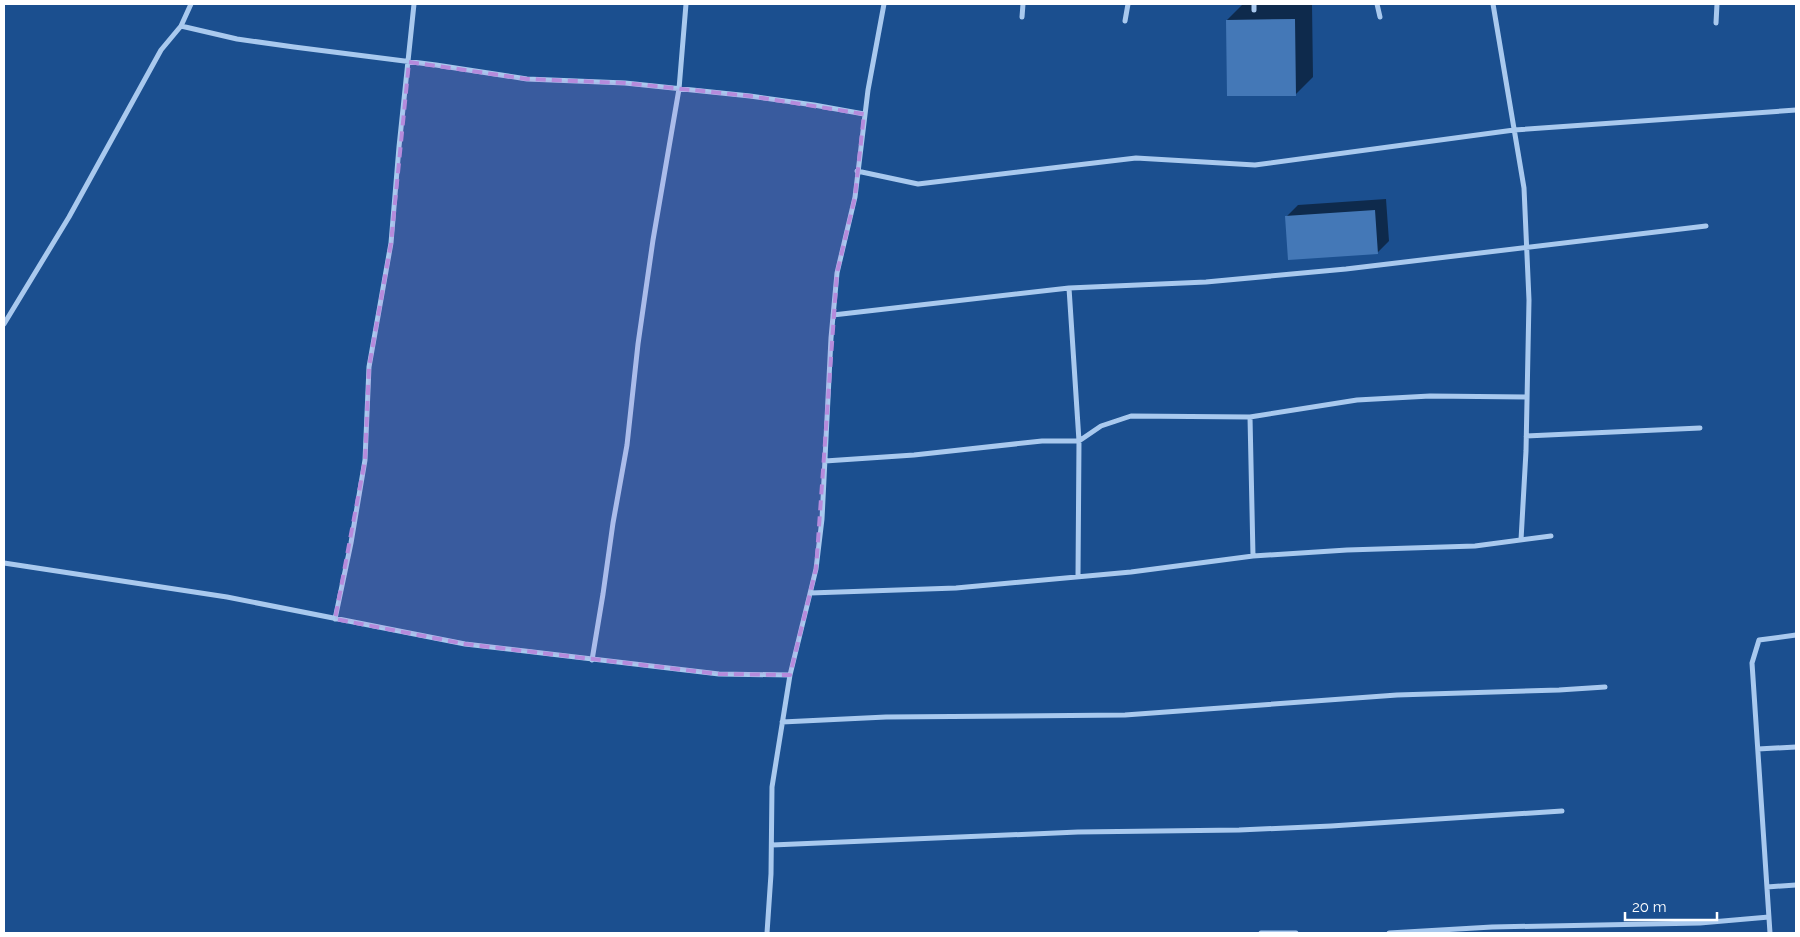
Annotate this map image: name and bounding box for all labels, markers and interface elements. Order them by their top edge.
scale bar [1625,890,1718,922]
text: 20 m [1632,898,1667,916]

